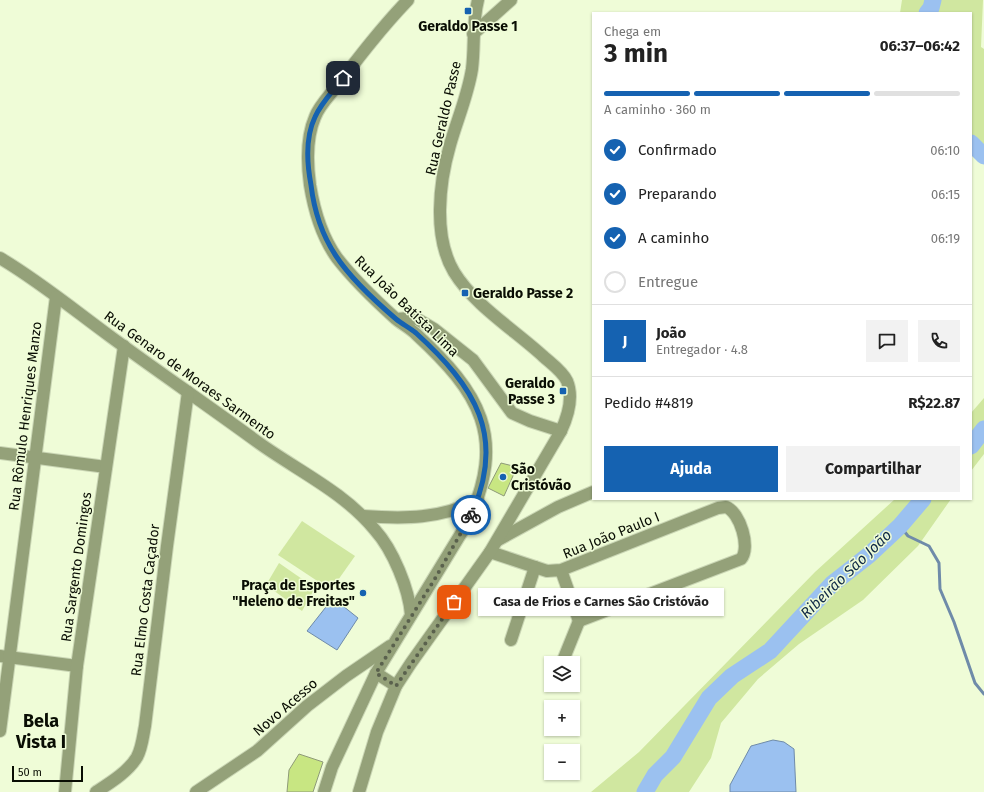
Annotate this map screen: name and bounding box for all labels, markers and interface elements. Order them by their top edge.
marker: Geraldo Passe 1 [463,6,473,16]
place label: Geraldo Passe 1 [418,18,518,35]
text: Chega em [604,24,661,39]
text: 06:37–06:42 [880,37,960,55]
text: 3 min [604,38,668,69]
street label: Rua Geraldo Passe [422,59,465,177]
pin [326,61,360,95]
icon: home [332,67,354,89]
text: A caminho · 360 m [604,102,711,117]
icon: check [604,139,626,161]
text: Confirmado [638,141,717,159]
text: 06:10 [930,143,960,158]
icon: check [604,183,626,205]
text: Preparando [638,185,717,203]
text: 06:15 [931,187,960,202]
icon: check [604,227,626,249]
text: A caminho [638,229,709,247]
text: 06:19 [931,231,960,246]
street label: Rua João Batista Lima [351,252,462,360]
text: Entregue [638,273,698,291]
place label: Geraldo Passe 2 [473,285,573,302]
marker: Geraldo Passe 2 [460,288,470,298]
street label: Rua Genaro de Moraes Sarmento [101,307,279,443]
button: chat [866,320,908,362]
button: phone [918,320,960,362]
street label: Rua Rômulo Henriques Manzo [5,321,46,512]
text: João [656,324,686,342]
text: J [623,332,627,350]
text: Entregador · 4.8 [656,342,748,357]
place label: Geraldo Passe 3 [505,375,555,408]
marker: Geraldo Passe 3 [558,386,568,396]
text: Pedido #4819 [604,394,693,412]
text: R$22.87 [908,394,960,412]
button: Ajuda [604,446,778,492]
button: Compartilhar [786,446,960,492]
place label: São Cristóvão [511,461,571,494]
marker: São Cristóvão [498,472,508,482]
street label: Rua Sargento Domingos [58,491,95,643]
courier [451,495,491,535]
icon: bike [460,504,482,526]
street label: Rua João Paulo I [560,508,662,563]
street label: Rua Elmo Costa Caçador [128,522,163,677]
water label: Ribeirão São João [797,526,895,622]
place label: Praça de Esportes "Heleno de Freitas" [232,577,355,610]
pin [437,585,471,619]
marker: Praça de Esportes "Heleno de Freitas" [358,588,368,598]
callout: Casa de Frios e Carnes São Cristóvão [478,588,724,616]
icon: bag [443,591,465,613]
text: Casa de Frios e Carnes São Cristóvão [493,594,709,609]
map controls [544,656,580,780]
button: layers [544,656,580,692]
street label: Novo Acesso [250,675,321,740]
button: + [544,700,580,736]
district label: Bela Vista I [15,710,66,753]
button: − [544,744,580,780]
scale bar [12,764,83,783]
text: 50 m [18,766,42,779]

